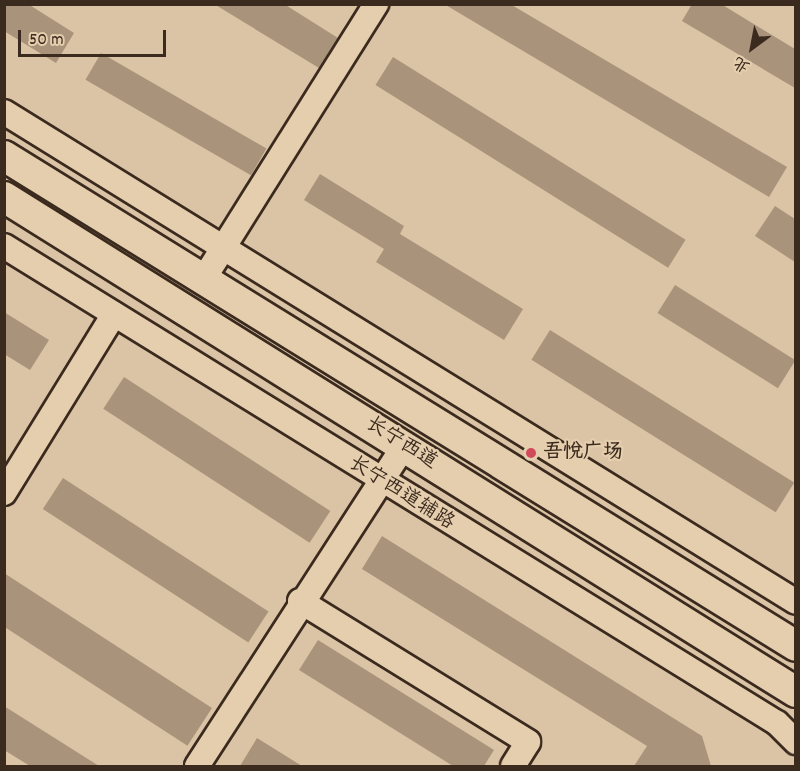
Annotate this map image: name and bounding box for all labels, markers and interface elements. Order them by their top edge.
scale bar [21,18,170,56]
north arrow [722,18,782,78]
text: 50 m [29,28,64,53]
text: 北 [729,50,755,78]
street label: 长宁西道 [361,413,441,475]
place label: 吾悦广场 [543,441,623,465]
marker: 吾悦广场 [524,446,538,460]
street label: 长宁西道辅路 [344,452,458,536]

